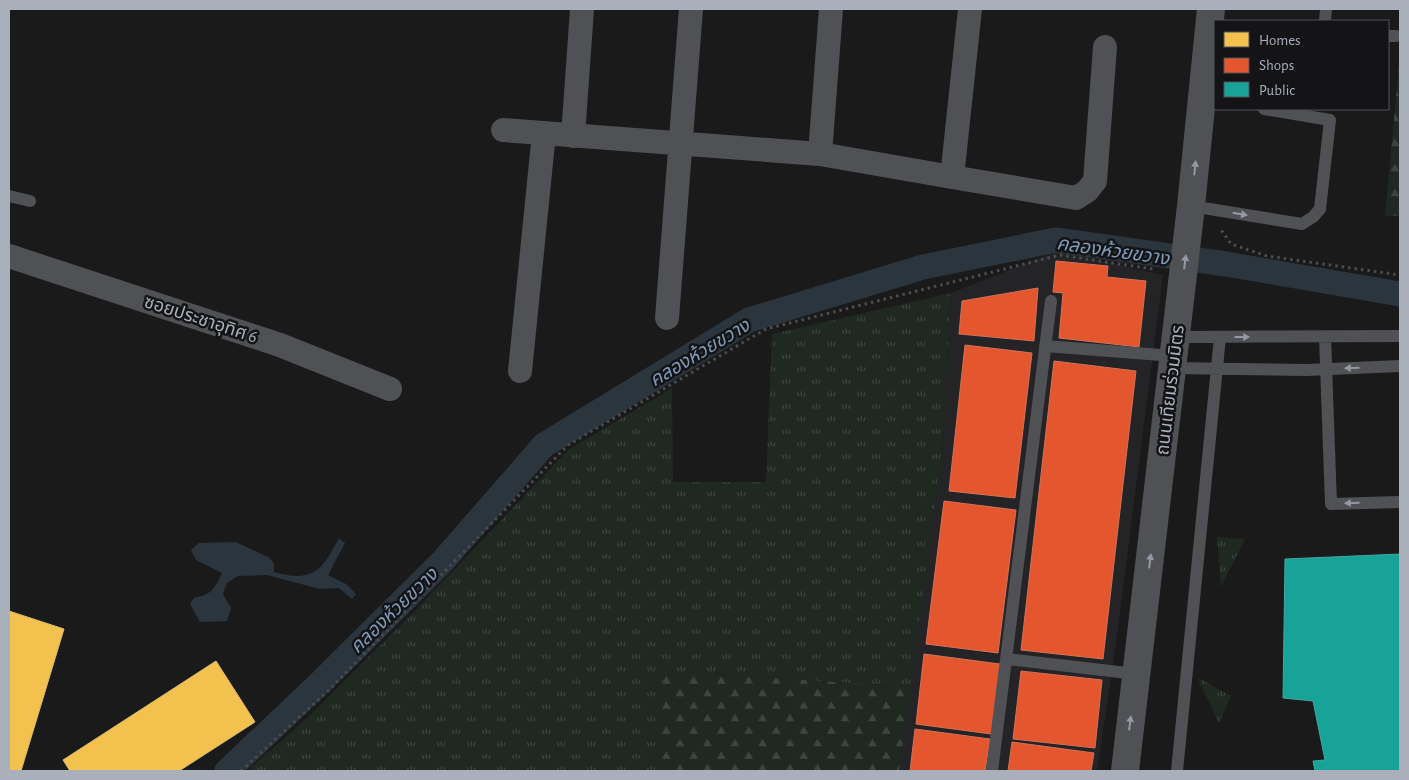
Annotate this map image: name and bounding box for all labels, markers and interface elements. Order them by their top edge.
legend [1214,20,1389,110]
text: Homes [1259,33,1301,48]
text: Shops [1259,58,1294,73]
text: Public [1259,83,1295,98]
one-way arrow [1191,160,1199,176]
one-way arrow [1232,210,1248,218]
water label: คลองห้วยขวาง [1055,233,1171,269]
one-way arrow [1181,254,1189,270]
street label: ซอยประชาอุทิศ 6 [141,293,260,348]
water label: คลองห้วยขวาง [646,315,754,391]
street label: ถนนเทียมร่วมมิตร [1153,324,1188,456]
one-way arrow [1234,333,1250,341]
one-way arrow [1343,364,1359,372]
one-way arrow [1343,500,1359,508]
one-way arrow [1146,553,1154,569]
water label: คลองห้วยขวาง [346,564,442,657]
one-way arrow [1126,715,1134,731]

